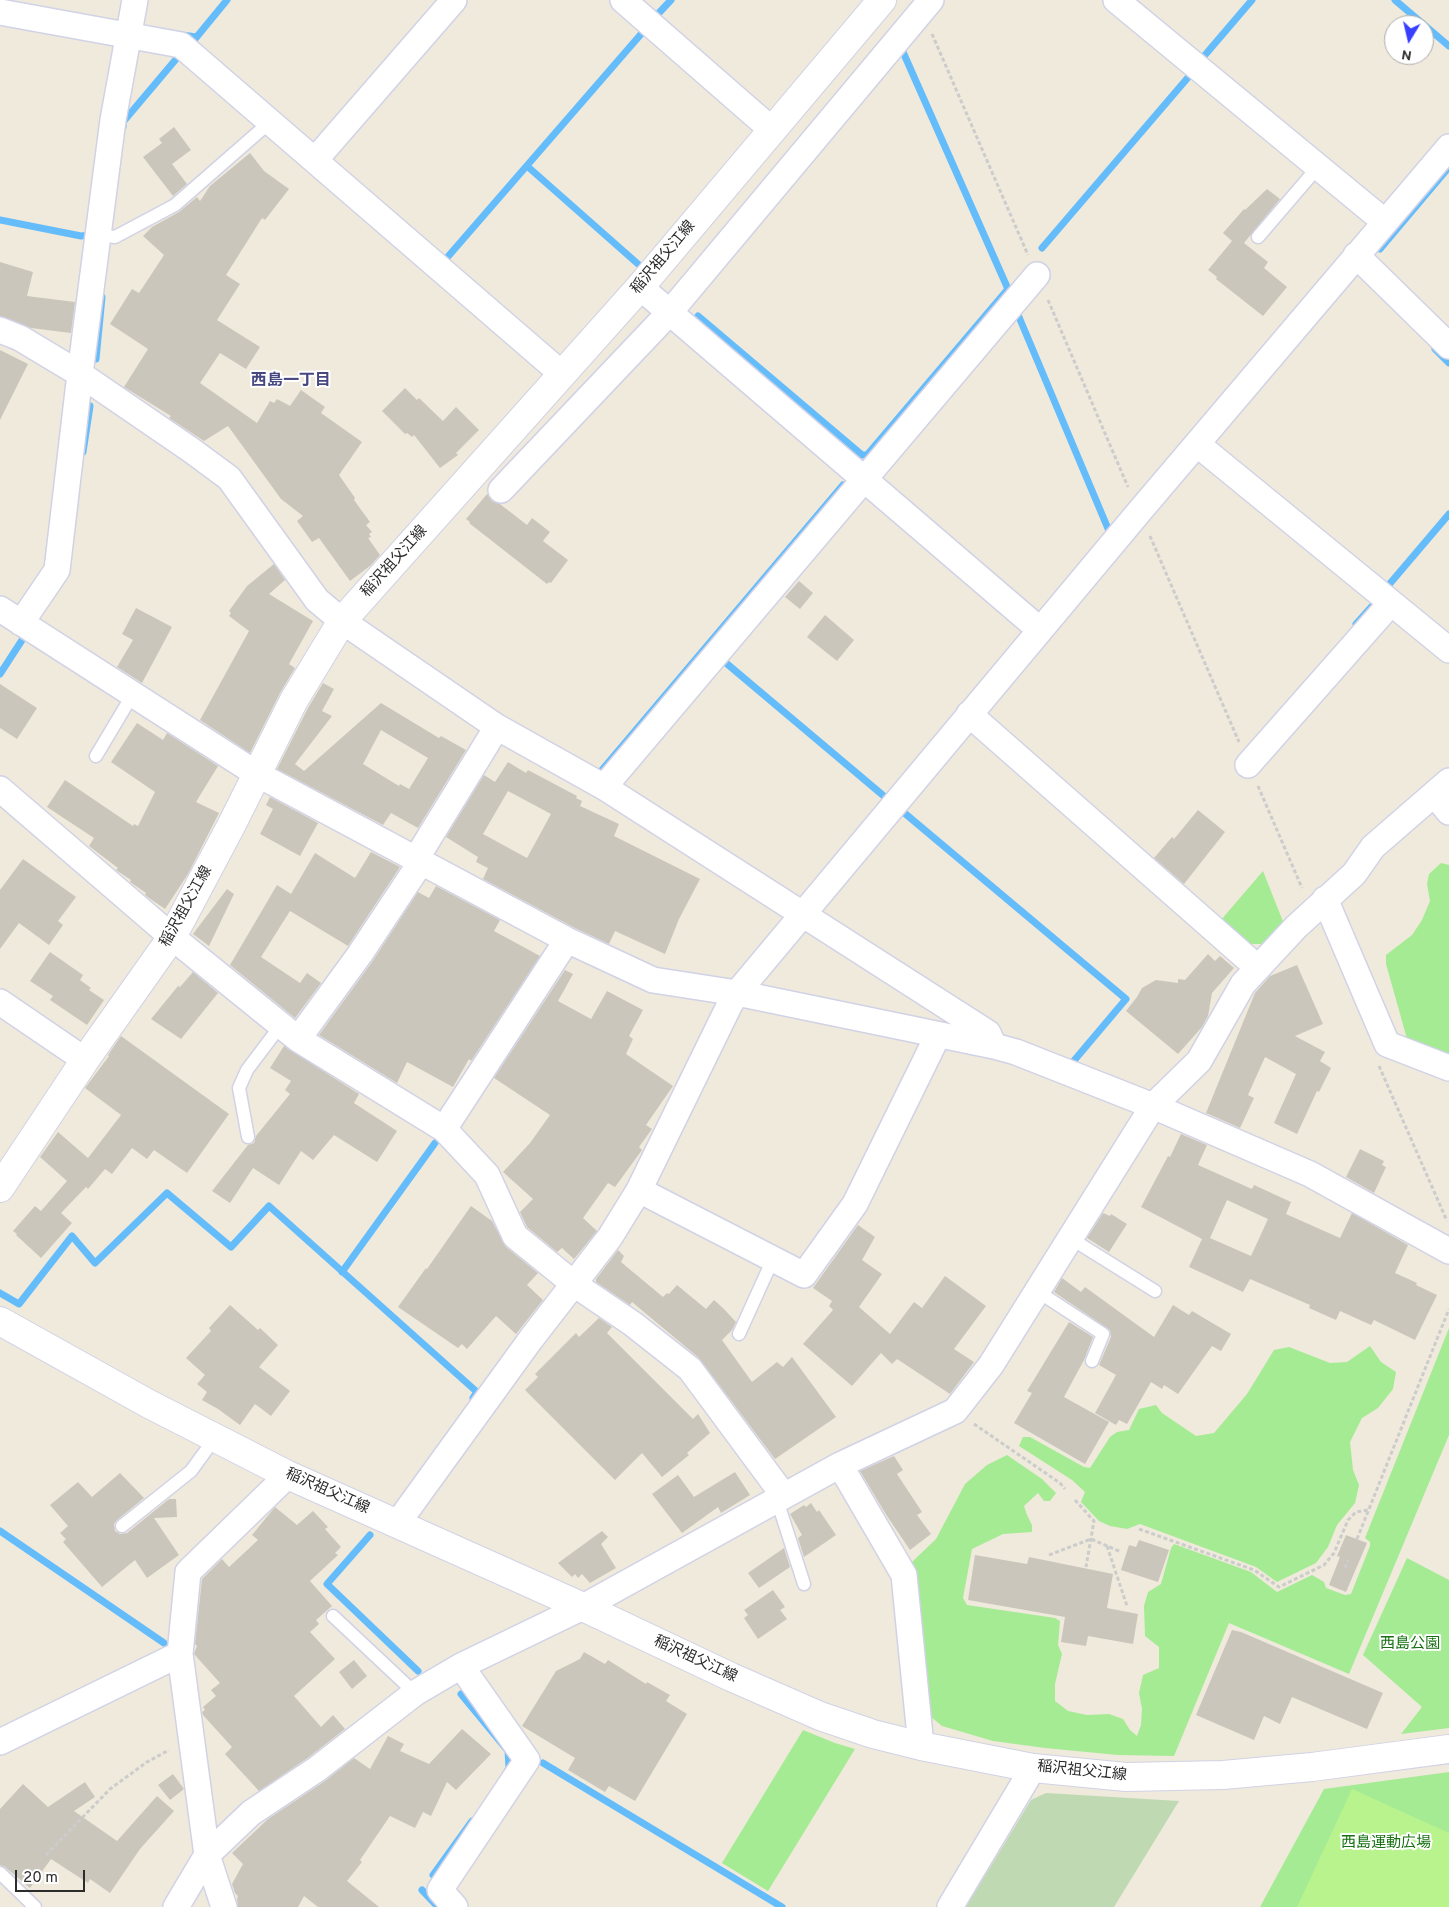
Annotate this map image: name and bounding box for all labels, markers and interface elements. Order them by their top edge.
north arrow [1384,15,1434,65]
text: N [1400,45,1413,64]
street label: 稲沢祖父江線 [628,218,700,298]
district label: 西島一丁目 [251,372,331,392]
street label: 稲沢祖父江線 [358,523,432,601]
street label: 稲沢祖父江線 [157,863,217,951]
street label: 稲沢祖父江線 [282,1465,372,1519]
street label: 稲沢祖父江線 [650,1633,740,1687]
park label: 西島公園 [1380,1636,1440,1654]
street label: 稲沢祖父江線 [1036,1758,1128,1786]
park label: 西島運動広場 [1341,1835,1431,1853]
scale bar [18,1860,88,1892]
text: 20 m [23,1869,58,1888]

